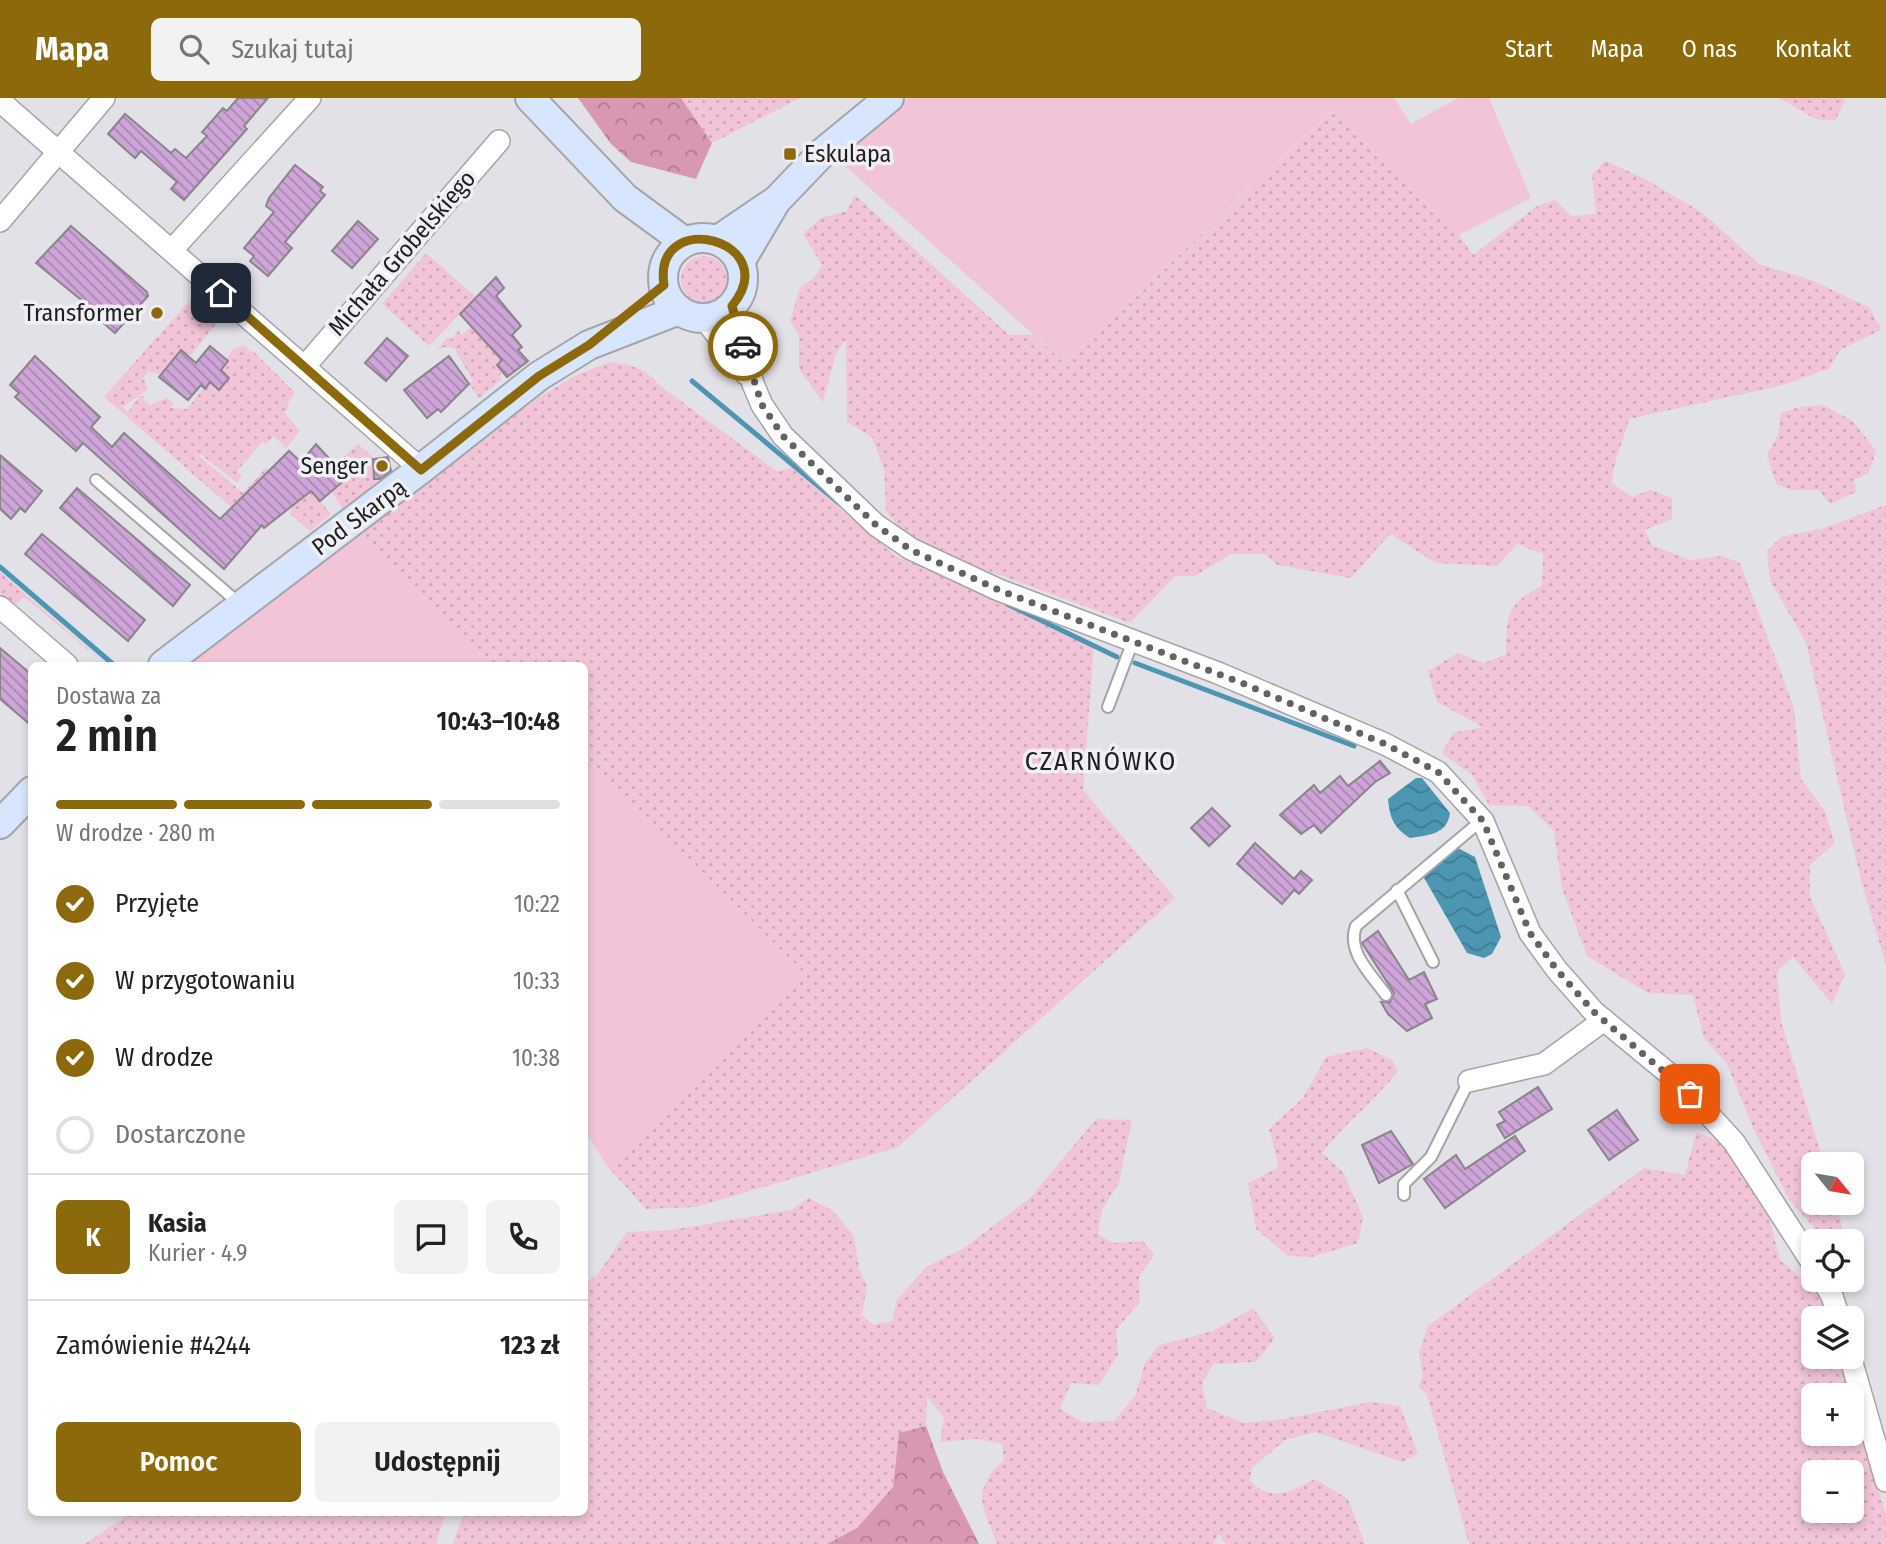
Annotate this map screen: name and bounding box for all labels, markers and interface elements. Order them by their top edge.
search box [151,18,641,81]
text: Mapa [35,29,109,69]
icon: search [175,30,213,68]
text: Szukaj tutaj [231,34,354,65]
text: Start [1505,35,1553,63]
text: Mapa [1591,35,1644,63]
text: O nas [1682,35,1737,63]
text: Kontakt [1775,35,1851,63]
place label: Eskulapa [804,140,891,168]
marker: Eskulapa [782,146,798,162]
street label: Michała Grobelskiego [323,165,481,341]
pin [191,263,251,323]
icon: home [202,274,240,312]
place label: Transformer [24,299,144,327]
marker: Transformer [149,305,165,321]
courier [708,311,778,381]
icon: car [724,327,762,365]
place label: Senger [300,452,369,480]
marker: Senger [374,458,390,474]
street label: Pod Skarpą [307,473,411,561]
text: Dostawa za [56,682,161,710]
text: 10:43–10:48 [436,706,560,737]
text: 2 min [56,708,158,763]
district label: CZARNÓWKO [1025,746,1177,777]
text: W drodze · 280 m [56,819,215,847]
icon: check [56,885,94,923]
text: Przyjęte [115,888,199,919]
text: 10:22 [514,890,560,918]
icon: check [56,962,94,1000]
text: W przygotowaniu [115,965,296,996]
text: 10:33 [513,967,560,995]
icon: check [56,1039,94,1077]
text: W drodze [115,1042,213,1073]
text: 10:38 [512,1044,560,1072]
pin [1660,1064,1720,1124]
icon: bag [1671,1075,1709,1113]
text: Dostarczone [115,1119,246,1150]
north arrow [1801,1152,1864,1214]
map controls [1801,1152,1864,1523]
button: chat [394,1200,468,1274]
button: phone [486,1200,560,1274]
text: Kasia [148,1208,207,1239]
text: K [85,1222,101,1253]
button: locate [1801,1229,1864,1292]
text: Kurier · 4.9 [148,1239,248,1267]
button: layers [1801,1306,1864,1369]
text: Zamówienie #4244 [56,1330,251,1361]
text: 123 zł [500,1330,560,1361]
button: + [1801,1383,1864,1446]
button: Pomoc [56,1422,301,1502]
button: Udostępnij [315,1422,560,1502]
button: − [1801,1460,1864,1523]

